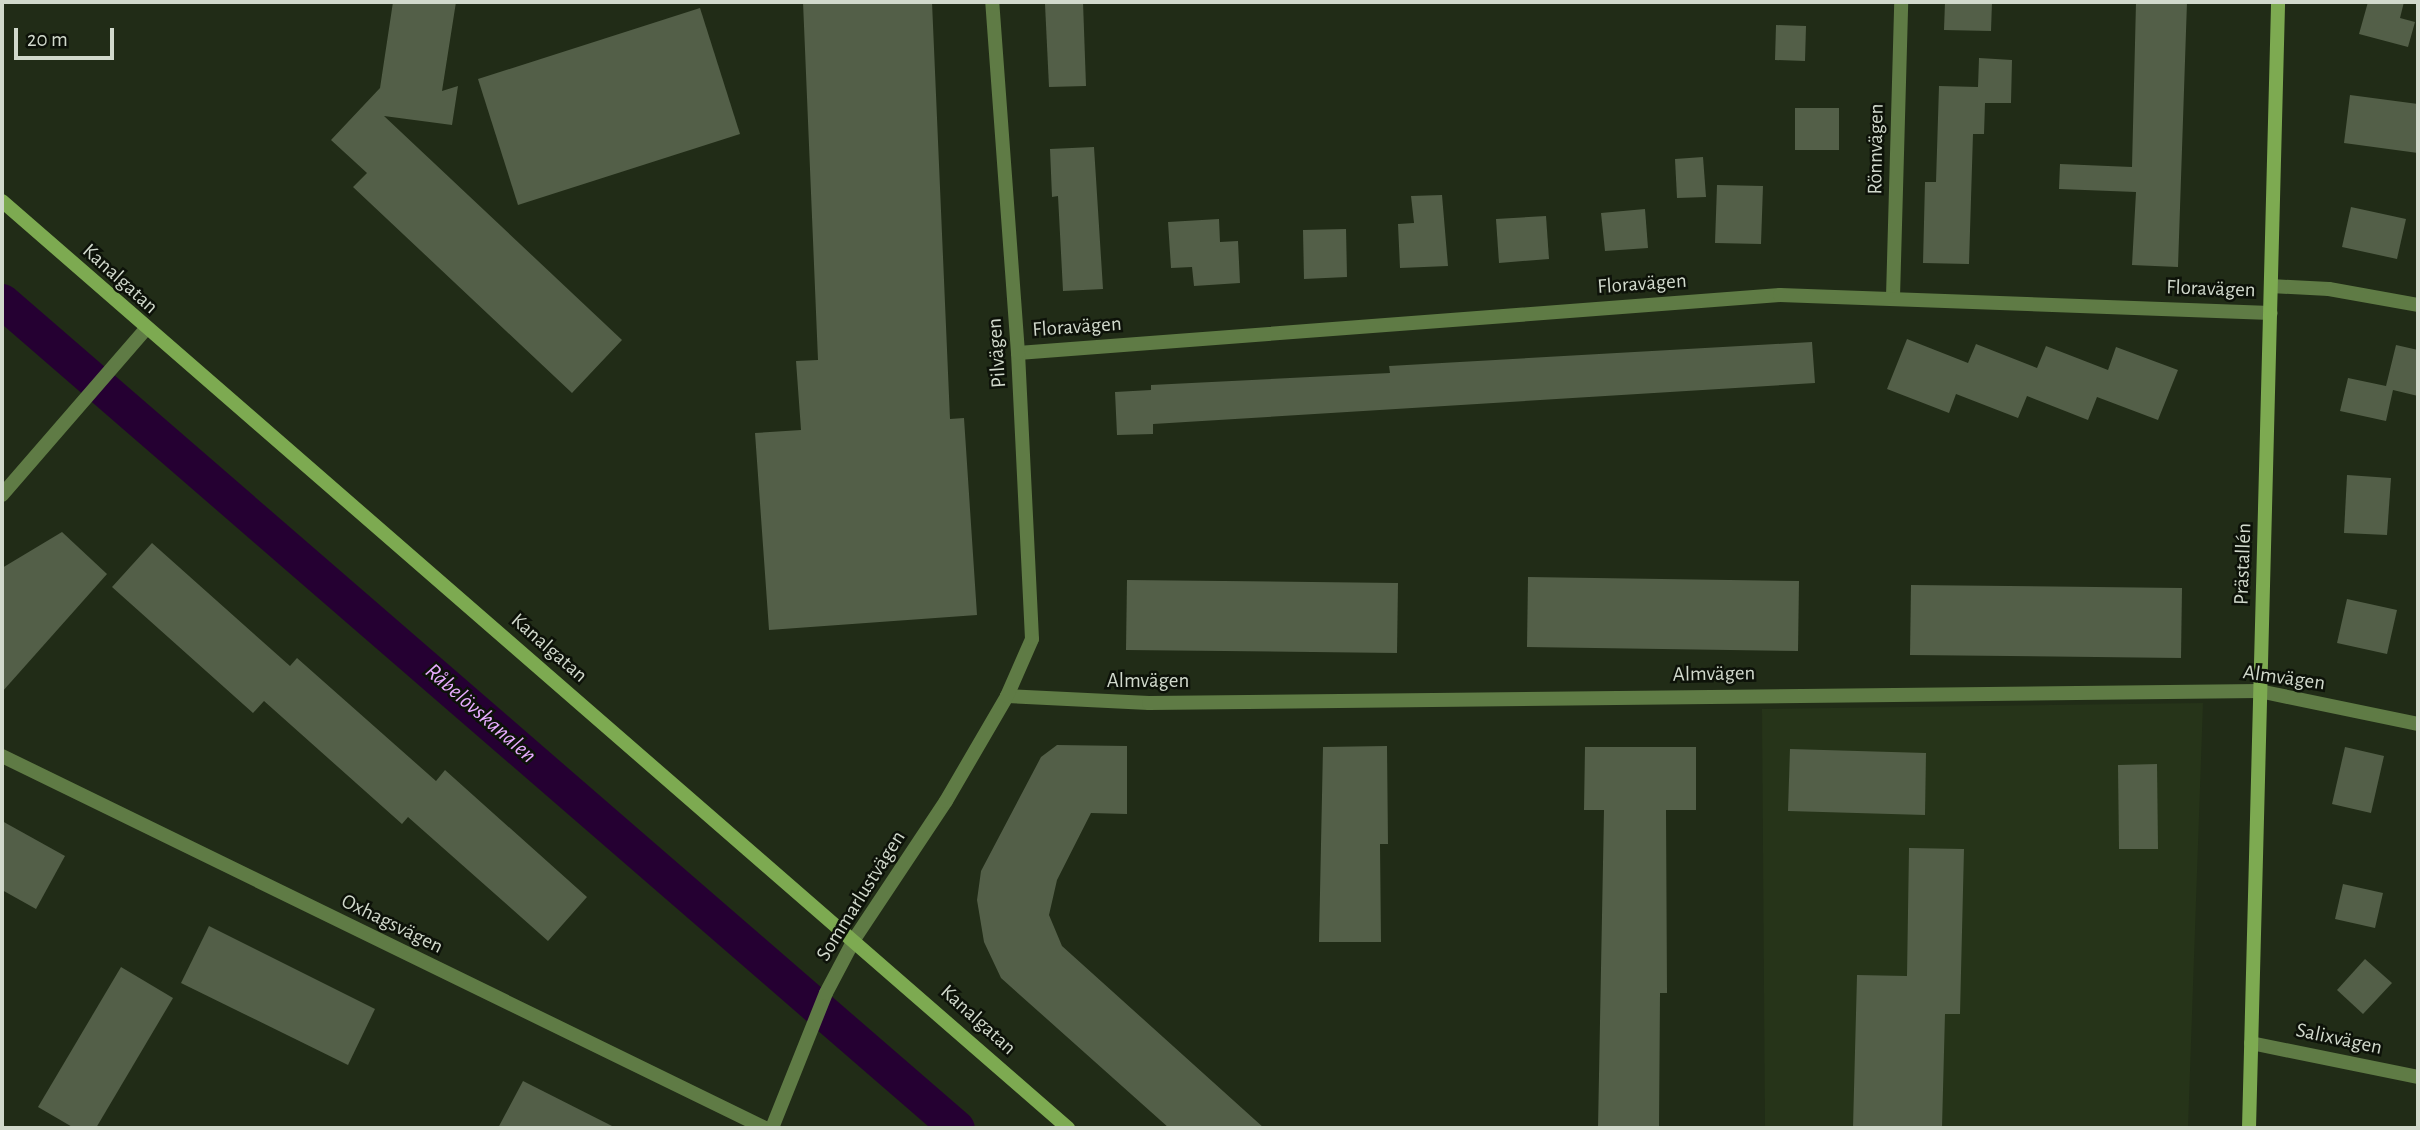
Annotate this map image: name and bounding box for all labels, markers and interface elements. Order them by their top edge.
scale bar [18,14,117,58]
text: 20 m [27,29,68,50]
street label: Rönnvägen [1863,103,1889,195]
street label: Kanalgatan [77,238,163,320]
street label: Floravägen [1597,268,1687,300]
street label: Floravägen [2166,275,2256,303]
street label: Floravägen [1032,311,1122,343]
street label: Pilvägen [982,317,1012,389]
street label: Prästallén [2229,523,2257,605]
street label: Kanalgatan [506,608,592,688]
water label: Råbelövskanalen [419,658,541,770]
street label: Almvägen [2241,660,2327,696]
street label: Almvägen [1672,661,1756,687]
street label: Almvägen [1107,668,1189,694]
street label: Sommarlustvägen [811,826,911,966]
street label: Oxhagsvägen [337,889,447,959]
street label: Kanalgatan [935,979,1021,1061]
street label: Salixvägen [2294,1018,2384,1060]

